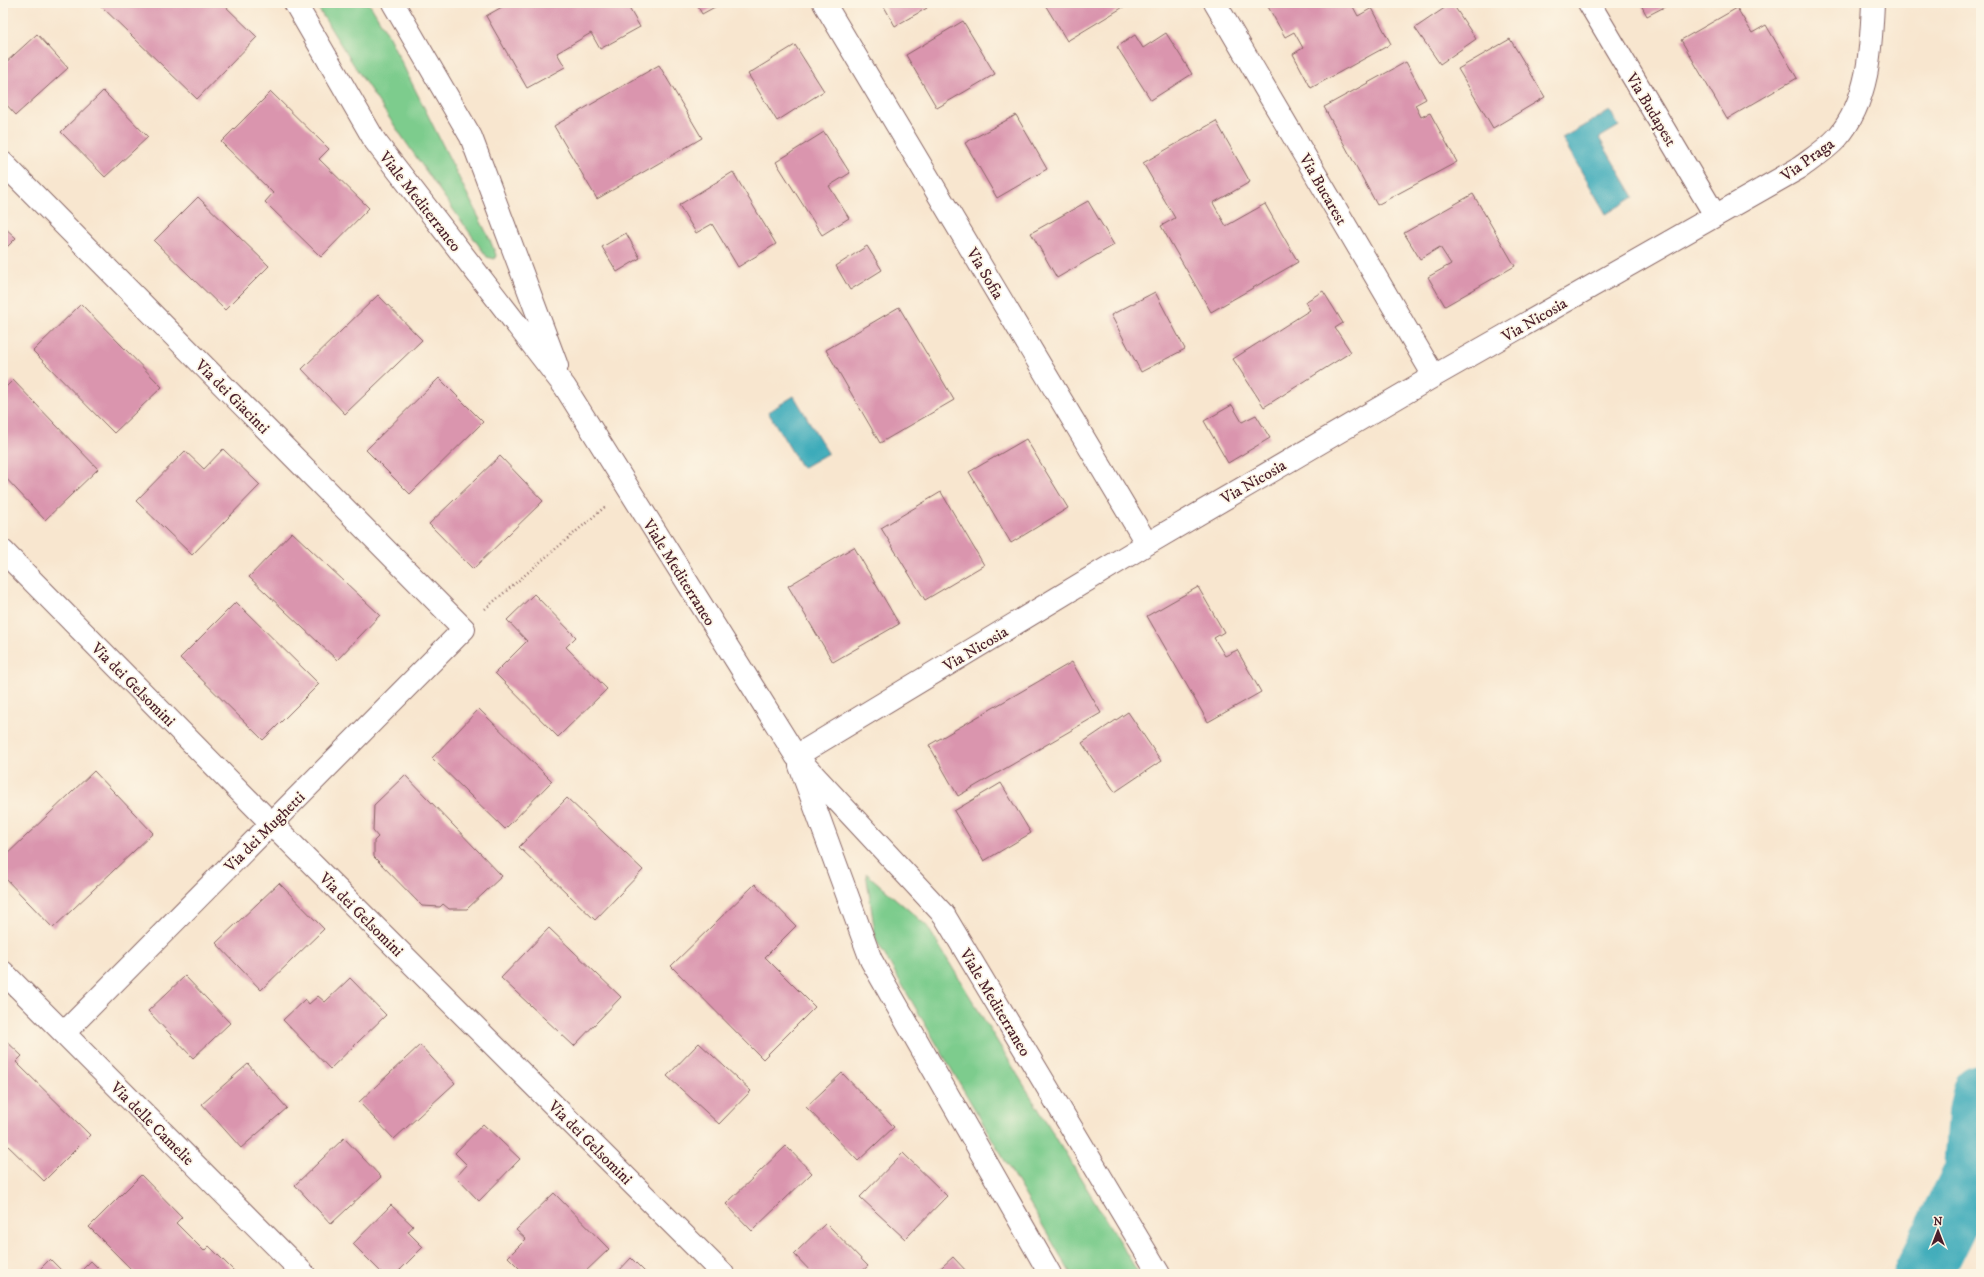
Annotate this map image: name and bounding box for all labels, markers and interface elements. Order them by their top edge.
street label: Via Budapest [1621,68,1681,150]
street label: Via Praga [1776,134,1838,186]
street label: Viale Mediterraneo [374,147,466,256]
street label: Via Bucarest [1294,149,1352,229]
street label: Via Sofia [962,243,1008,303]
street label: Via Nicosia [1497,293,1571,347]
street label: Via dei Giacinti [190,355,274,438]
street label: Via Nicosia [1216,455,1290,509]
street label: Viale Mediterraneo [638,515,720,630]
street label: Via Nicosia [939,622,1012,677]
street label: Via dei Gelsomini [86,638,180,731]
street label: Via dei Mughetti [220,787,309,877]
street label: Via dei Gelsomini [314,868,408,961]
street label: Viale Mediterraneo [955,944,1035,1060]
street label: Via delle Camelie [106,1077,199,1170]
street label: Via dei Gelsomini [543,1096,637,1189]
north arrow [1918,1211,1958,1251]
text: N [1933,1215,1943,1229]

